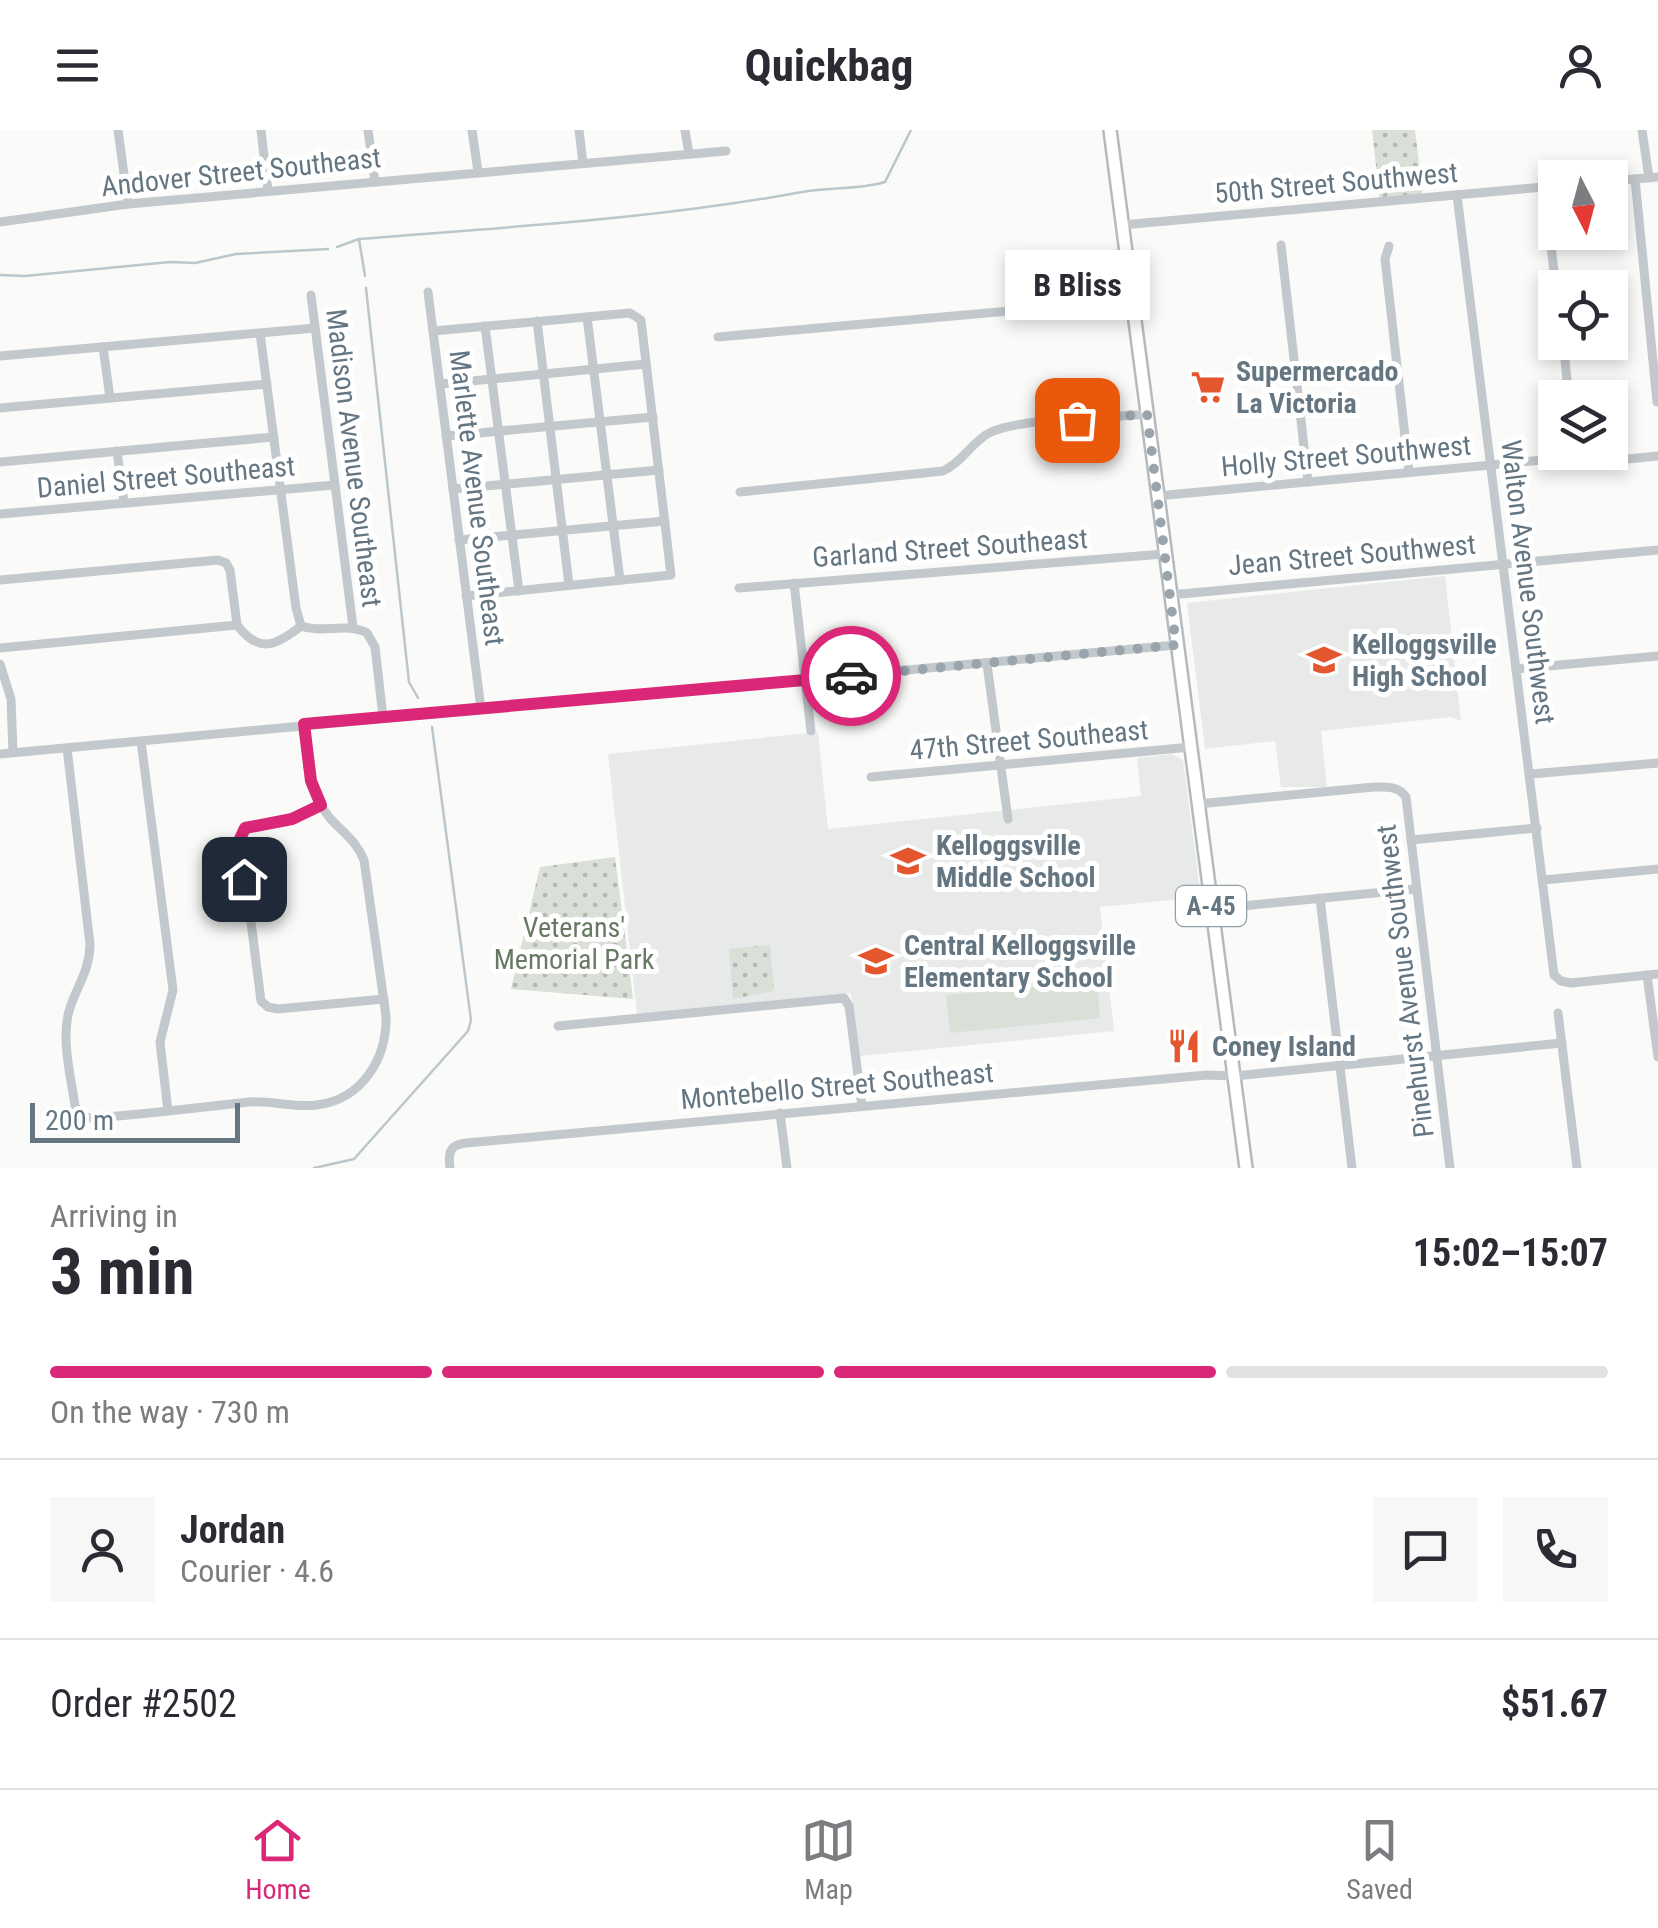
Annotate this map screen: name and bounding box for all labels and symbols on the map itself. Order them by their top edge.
street label: Andover Street Southeast [100,141,382,203]
street label: 50th Street Southwest [1213,156,1459,210]
north arrow [1538,160,1628,250]
callout: B Bliss [1004,250,1150,320]
street label: Madison Avenue Southeast [319,307,389,609]
street label: Marlette Avenue Southeast [443,348,511,648]
place label: Supermercado La Victoria [1236,355,1398,420]
supermarket icon: Supermercado La Victoria [1189,368,1227,406]
pin [1035,378,1120,463]
street label: Holly Street Southwest [1220,429,1472,483]
street label: Walton Avenue Southwest [1494,438,1562,726]
street label: Daniel Street Southeast [36,449,296,505]
street label: Garland Street Southeast [811,522,1089,574]
street label: Jean Street Southwest [1227,528,1477,582]
courier [801,626,901,726]
place label: Kelloggsville High School [1352,628,1497,693]
school or university icon: Kelloggsville High School [1305,641,1343,679]
street label: 47th Street Southeast [908,713,1150,767]
street label: Pinehurst Avenue Southwest [1369,823,1441,1139]
place label: Kelloggsville Middle School [936,829,1096,894]
pin [202,837,287,922]
school or university icon: Kelloggsville Middle School [889,842,927,880]
road number: A-45 [1176,886,1246,926]
park label: Veterans' Memorial Park [494,911,655,976]
place label: Central Kelloggsville Elementary School [904,929,1136,994]
school or university icon: Central Kelloggsville Elementary School [857,942,895,980]
restaurant icon: Coney Island [1165,1027,1203,1065]
place label: Coney Island [1212,1030,1356,1063]
street label: Montebello Street Southeast [679,1056,995,1116]
scale bar [30,1098,240,1143]

